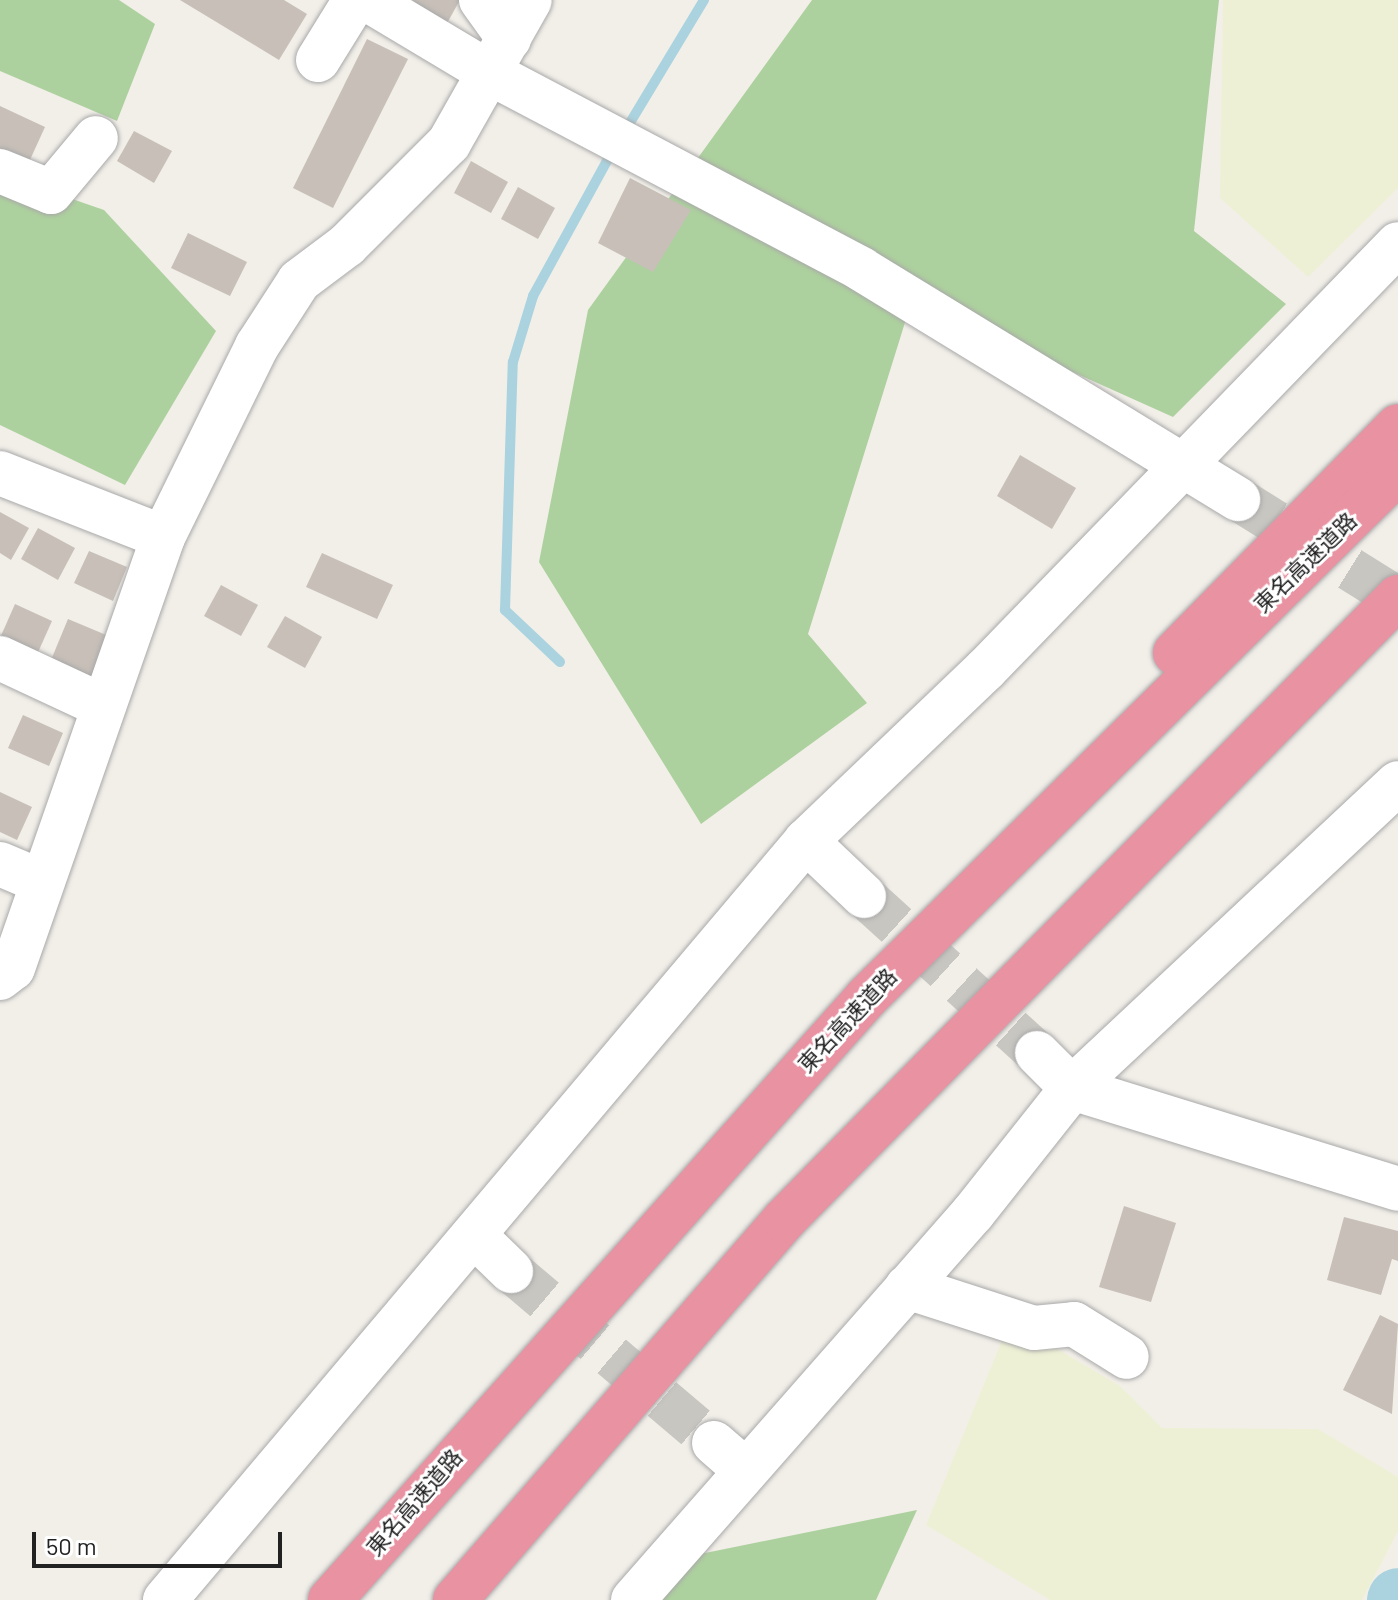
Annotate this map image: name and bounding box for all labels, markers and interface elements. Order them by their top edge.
street label: 東名高速道路 [1248,507,1362,617]
street label: 東名高速道路 [792,963,902,1077]
street label: 東名高速道路 [361,1444,467,1560]
scale bar [36,1516,286,1566]
text: 50 m [46,1531,97,1560]

